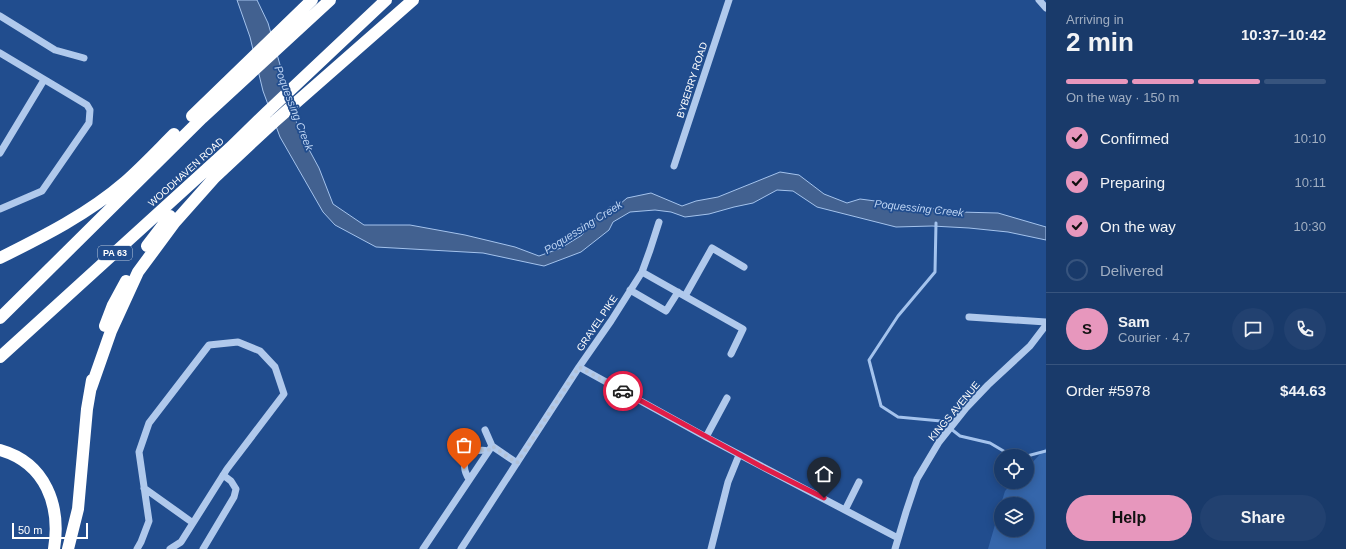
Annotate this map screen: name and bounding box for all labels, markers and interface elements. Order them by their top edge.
text: Arriving in [1066,12,1124,27]
text: 10:37–10:42 [1241,26,1326,43]
text: 2 min [1066,27,1134,57]
street label: BYBERRY ROAD [675,41,709,119]
water label: Poquessing Creek [272,64,316,153]
text: On the way · 150 m [1066,90,1179,105]
icon: check [1066,127,1088,149]
text: Confirmed [1100,130,1169,147]
text: 10:10 [1293,131,1326,146]
street label: WOODHAVEN ROAD [146,135,226,209]
icon: check [1066,171,1088,193]
text: Preparing [1100,174,1165,191]
text: 10:11 [1294,175,1326,190]
water label: Poquessing Creek [874,197,965,219]
water label: Poquessing Creek [542,198,625,256]
icon: check [1066,215,1088,237]
text: On the way [1100,218,1176,235]
text: 10:30 [1293,219,1326,234]
road number: PA 63 [98,246,132,260]
text: Delivered [1100,262,1163,279]
street label: GRAVEL PIKE [574,293,620,353]
button: chat [1232,308,1274,350]
button: phone [1284,308,1326,350]
text: Sam [1118,313,1150,330]
text: S [1082,320,1092,337]
text: Courier · 4.7 [1118,330,1190,345]
courier [603,371,643,411]
street label: KINGS AVENUE [926,379,982,443]
icon: car [612,380,634,402]
text: Order #5978 [1066,382,1150,399]
text: $44.63 [1280,382,1326,399]
pin [447,428,481,469]
icon: bag [453,434,475,456]
map controls [994,449,1034,537]
button: locate [994,449,1034,489]
pin [807,457,841,498]
icon: home [813,463,835,485]
button: Help [1066,495,1192,541]
button: Share [1200,495,1326,541]
button: layers [994,497,1034,537]
scale bar [12,521,88,540]
text: 50 m [18,524,42,536]

